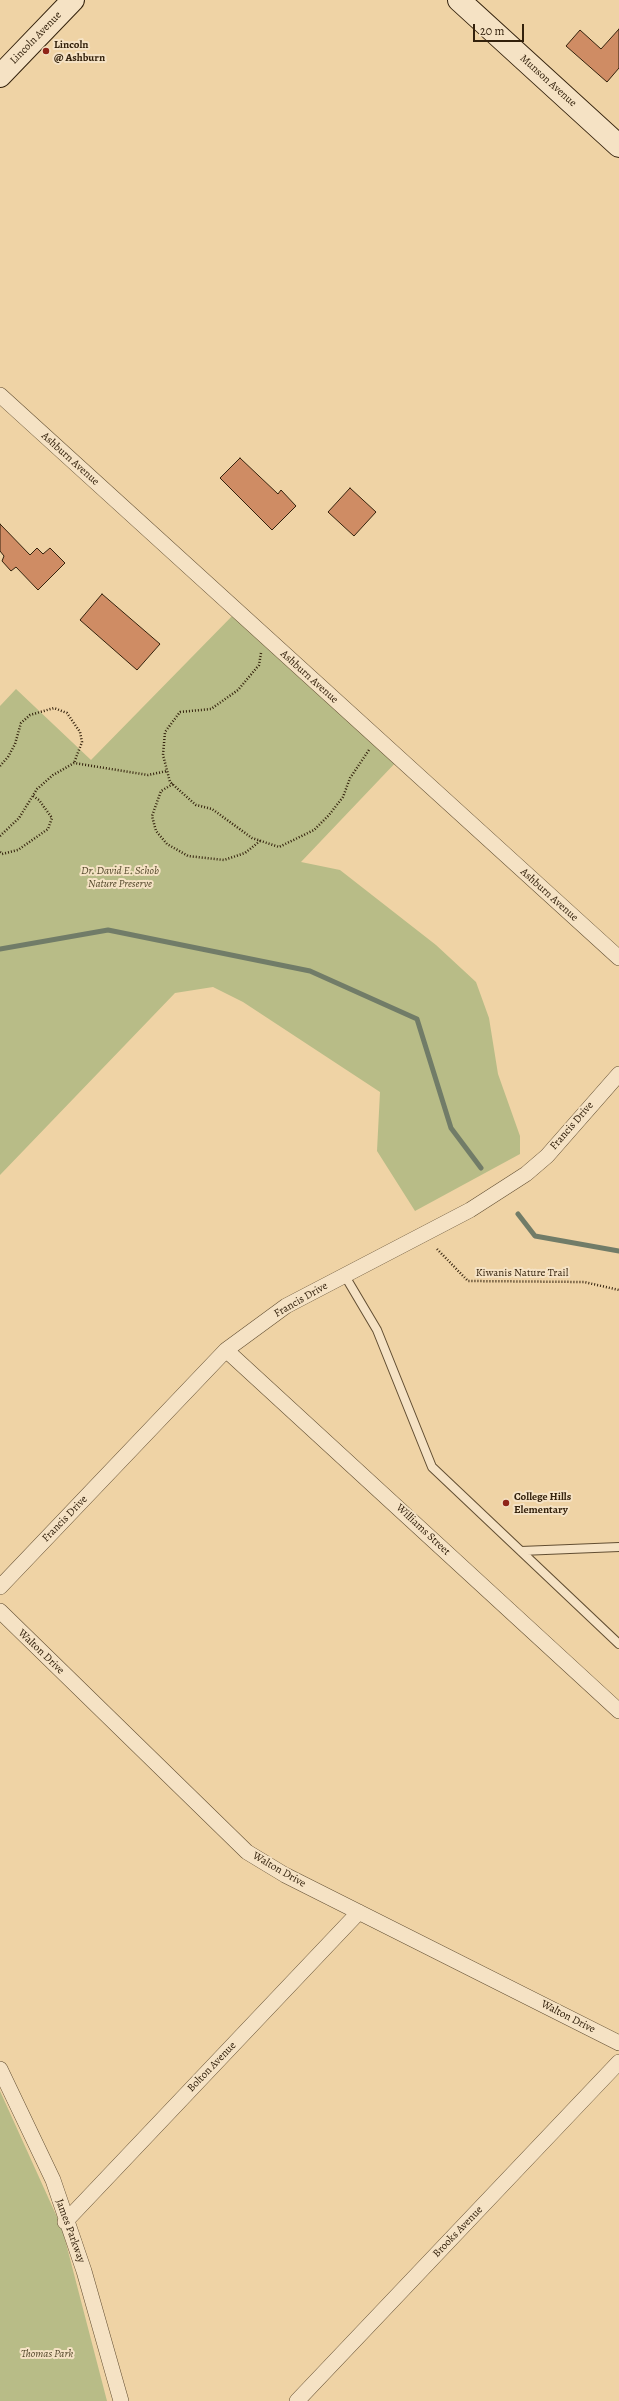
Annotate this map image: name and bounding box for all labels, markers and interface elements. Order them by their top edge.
street label: Lincoln Avenue [8,9,64,67]
scale bar [475,16,526,42]
text: 20 m [480,23,504,39]
place label: Lincoln @ Ashburn [54,38,105,64]
marker: Lincoln @ Ashburn [41,46,51,56]
street label: Munson Avenue [517,52,579,110]
street label: Ashburn Avenue [38,430,102,488]
street label: Ashburn Avenue [277,648,341,706]
park label: Dr. David E. Schob Nature Preserve [81,864,159,890]
street label: Ashburn Avenue [517,866,581,924]
street label: Francis Drive [547,1099,597,1153]
street label: Kiwanis Nature Trail [476,1266,568,1280]
street label: Francis Drive [272,1279,330,1321]
place label: College Hills Elementary [514,1490,571,1516]
street label: Francis Drive [40,1493,90,1545]
marker: College Hills Elementary [501,1498,511,1508]
street label: Williams Street [393,1502,453,1558]
street label: Walton Drive [15,1627,67,1677]
street label: Walton Drive [250,1849,308,1891]
street label: Walton Drive [539,1998,597,2036]
street label: Bolton Avenue [185,2039,239,2095]
street label: James Parkway [52,2197,88,2265]
street label: Brooks Avenue [430,2204,486,2260]
park label: Thomas Park [21,2347,73,2361]

